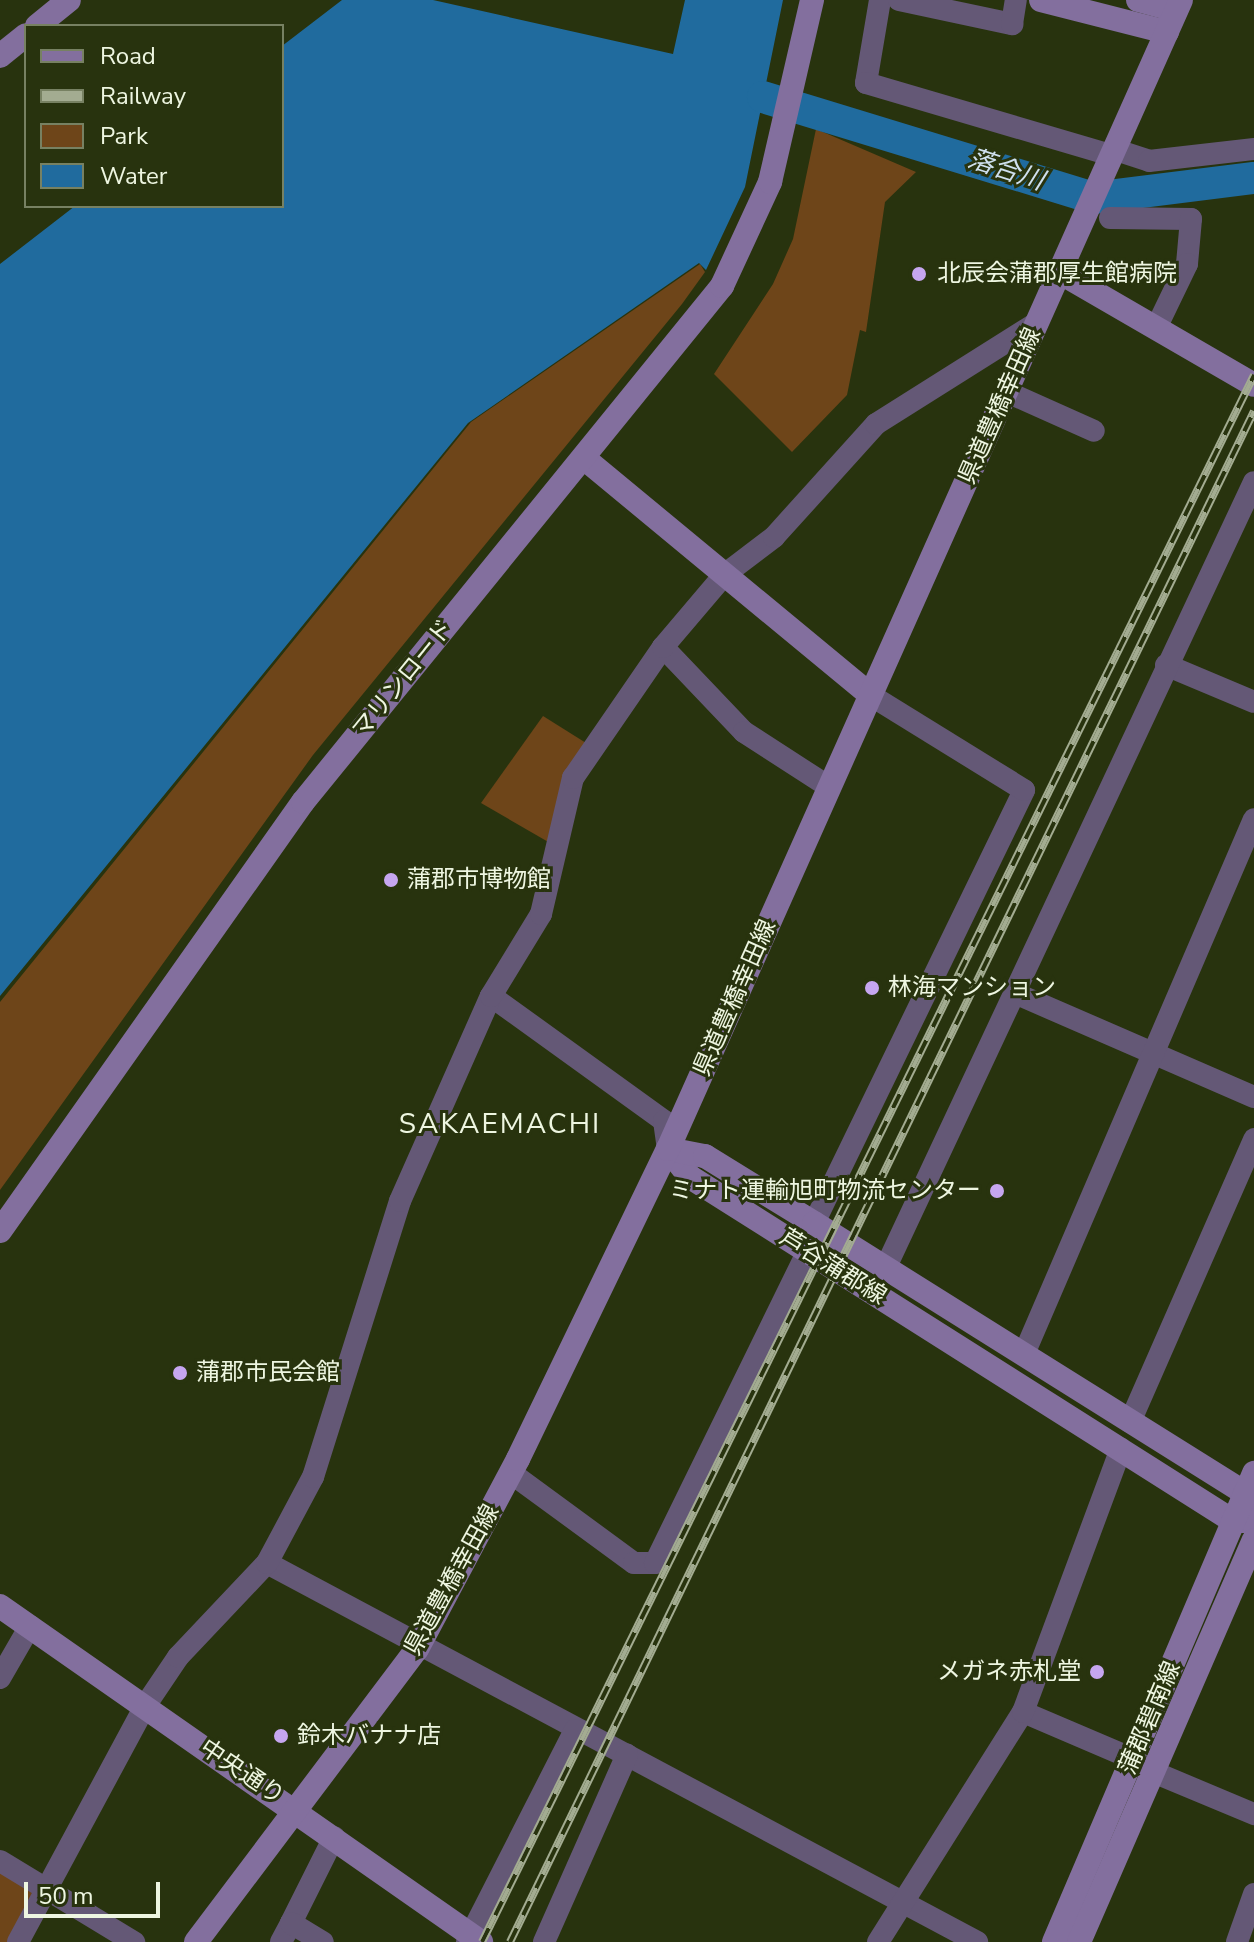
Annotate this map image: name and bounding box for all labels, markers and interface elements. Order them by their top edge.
legend [24,24,284,208]
text: Road [100,40,156,72]
text: Railway [100,80,186,112]
text: Park [100,120,148,152]
water label: 落合川 [964,143,1048,197]
text: Water [100,160,167,192]
place label: 北辰会蒲郡厚生館病院 [937,260,1177,288]
marker: 北辰会蒲郡厚生館病院 [908,263,930,285]
street label: 県道豊橋幸田線 [953,323,1047,489]
street label: マリンロード [346,614,460,744]
place label: 蒲郡市博物館 [407,866,551,894]
marker: 蒲郡市博物館 [382,871,400,889]
street label: 県道豊橋幸田線 [688,915,782,1081]
place label: 林海マンション [888,974,1056,1002]
marker: 林海マンション [863,979,881,997]
district label: SAKAEMACHI [399,1107,601,1141]
place label: ミナト運輸旭町物流センター [669,1177,981,1205]
marker: ミナト運輸旭町物流センター [988,1182,1006,1200]
street label: 芦谷蒲郡線 [774,1223,892,1311]
place label: 蒲郡市民会館 [196,1359,340,1387]
marker: 蒲郡市民会館 [171,1364,189,1382]
street label: 県道豊橋幸田線 [399,1500,505,1660]
street label: 蒲郡碧南線 [1113,1657,1187,1779]
place label: メガネ赤札堂 [937,1658,1081,1686]
marker: メガネ赤札堂 [1088,1663,1106,1681]
place label: 鈴木バナナ店 [297,1722,441,1750]
marker: 鈴木バナナ店 [272,1727,290,1745]
street label: 中央通り [194,1733,290,1811]
scale bar [28,1866,164,1916]
text: 50 m [38,1880,94,1912]

